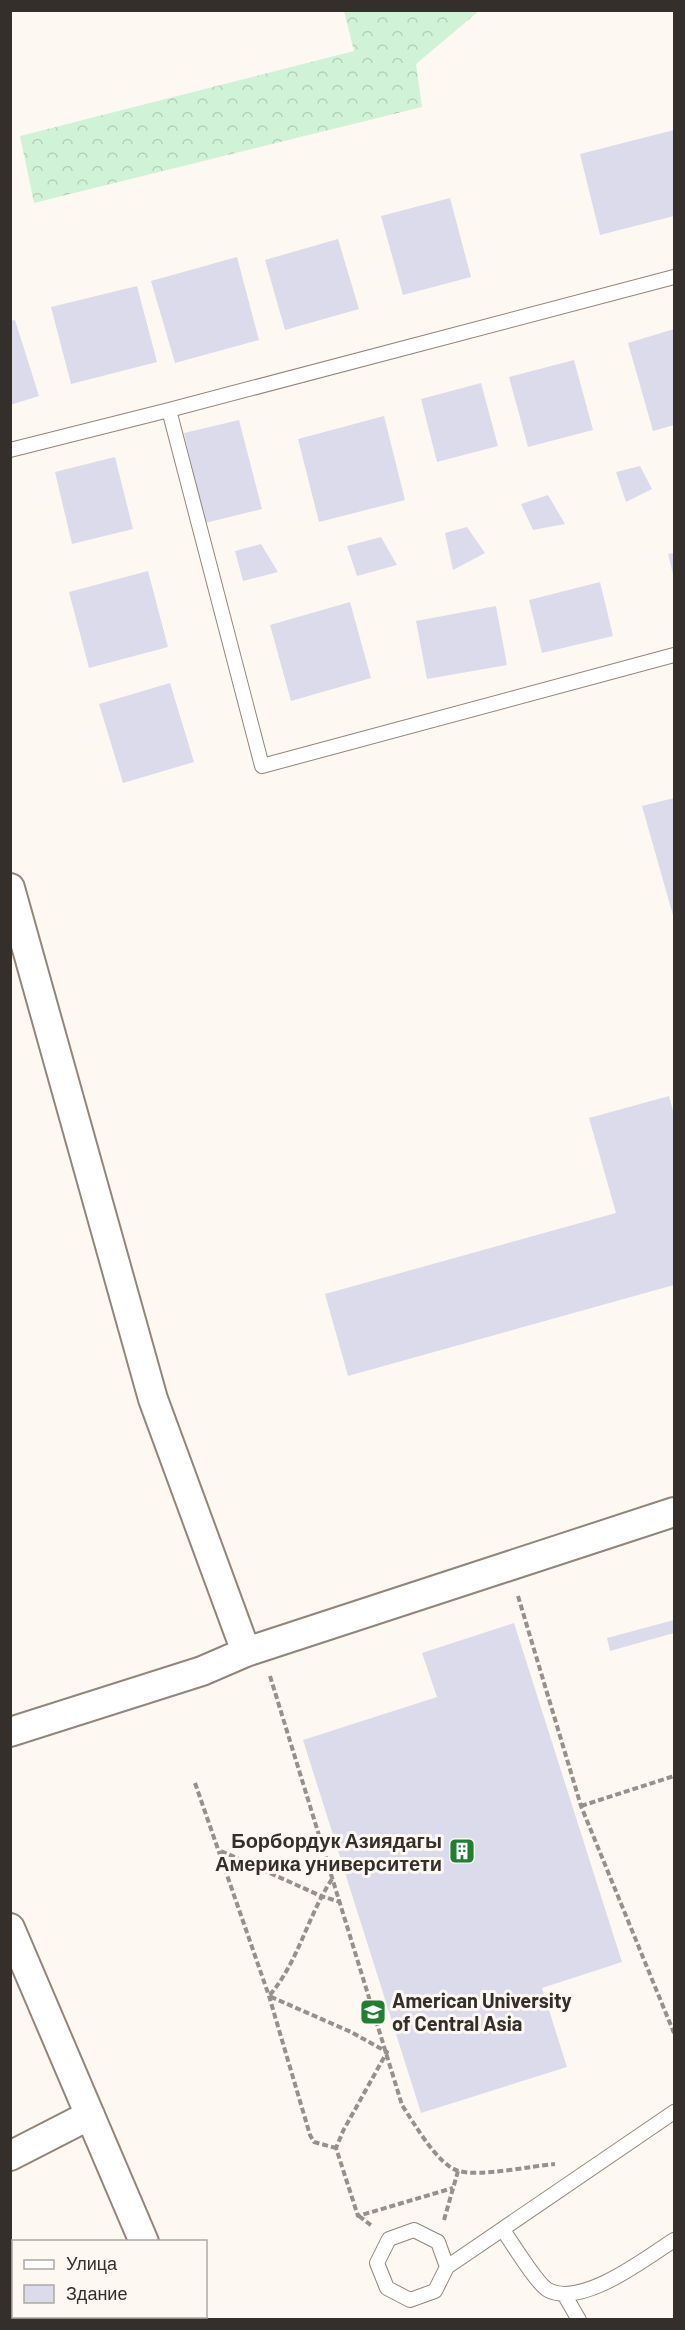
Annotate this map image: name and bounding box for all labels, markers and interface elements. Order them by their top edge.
place label: Борбордук Азиядагы Америка университети [215,1828,442,1875]
building icon: Борбордук Азиядагы Америка университети [447,1836,477,1866]
place label: American University of Central Asia [392,1988,572,2035]
school or university icon: American University of Central Asia [358,1997,388,2027]
legend [12,2240,207,2318]
text: Улица [66,2252,118,2274]
text: Здание [66,2282,127,2304]

